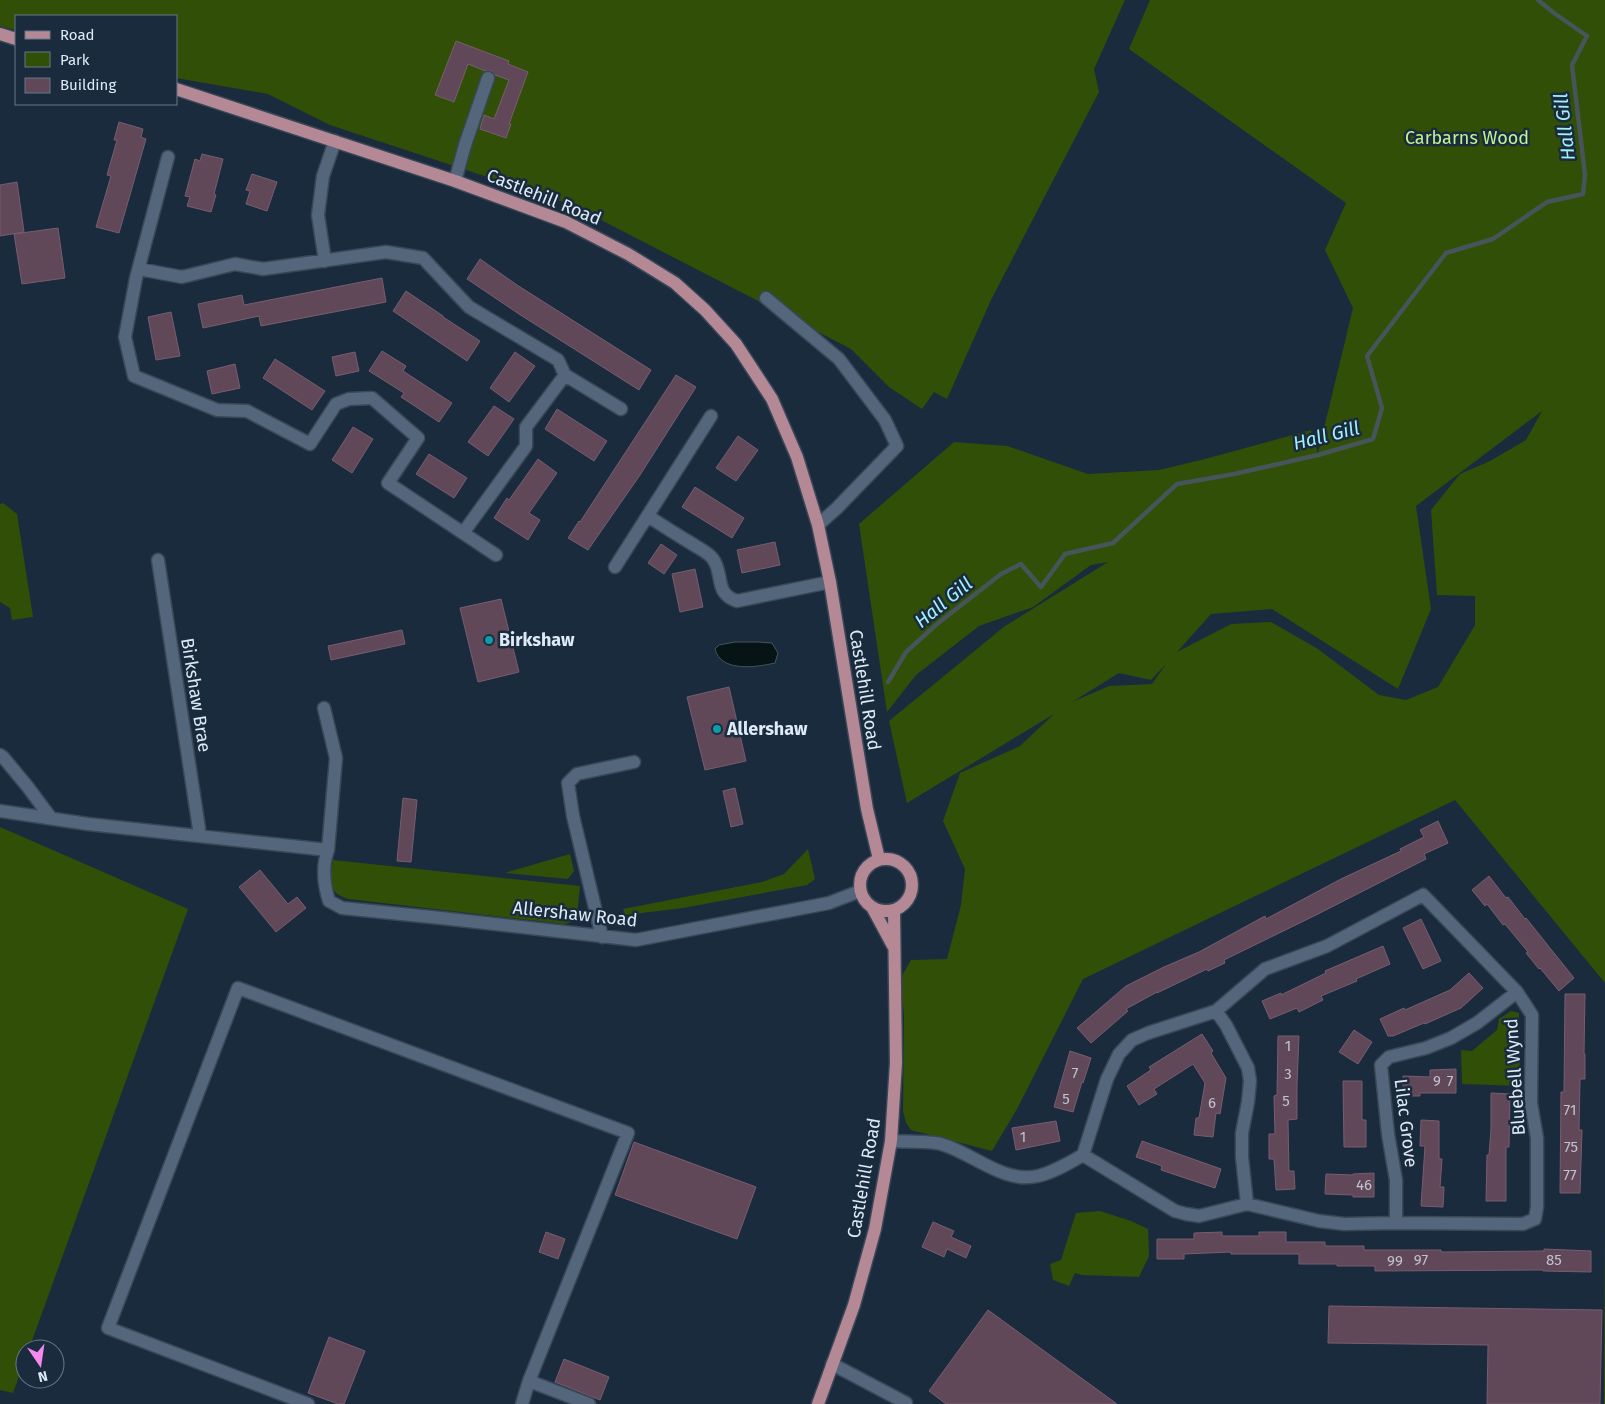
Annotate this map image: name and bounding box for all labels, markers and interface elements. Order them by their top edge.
legend [15,15,178,105]
text: Road [60,26,95,44]
text: Park [60,51,90,69]
text: Building [60,76,116,94]
water label: Hall Gill [1549,92,1580,162]
park label: Carbarns Wood [1405,127,1529,149]
street label: Castlehill Road [483,164,605,230]
water label: Hall Gill [1291,416,1362,455]
water label: Hall Gill [910,572,977,633]
street label: Castlehill Road [845,628,885,752]
place label: Birkshaw [499,629,575,651]
marker: Birkshaw [483,634,495,646]
street label: Birkshaw Brae [176,636,216,754]
place label: Allershaw [726,718,808,740]
marker: Allershaw [711,723,723,735]
street label: Allershaw Road [512,897,638,931]
street label: Bluebell Wynd [1500,1018,1530,1136]
house number: 1 [1285,1037,1291,1055]
house number: 7 [1072,1064,1079,1082]
house number: 3 [1284,1065,1292,1083]
house number: 9 [1433,1072,1441,1090]
house number: 7 [1447,1072,1454,1090]
street label: Lilac Grove [1390,1077,1422,1169]
house number: 5 [1062,1090,1070,1108]
house number: 5 [1282,1092,1290,1110]
house number: 6 [1208,1094,1216,1112]
house number: 71 [1564,1101,1576,1119]
street label: Castlehill Road [843,1116,885,1240]
house number: 1 [1020,1128,1026,1146]
house number: 75 [1564,1138,1578,1156]
house number: 77 [1563,1166,1577,1184]
house number: 46 [1356,1176,1372,1194]
house number: 97 [1414,1251,1428,1269]
house number: 85 [1546,1251,1562,1269]
house number: 99 [1387,1252,1403,1270]
north arrow [15,1339,65,1389]
text: N [36,1367,49,1386]

